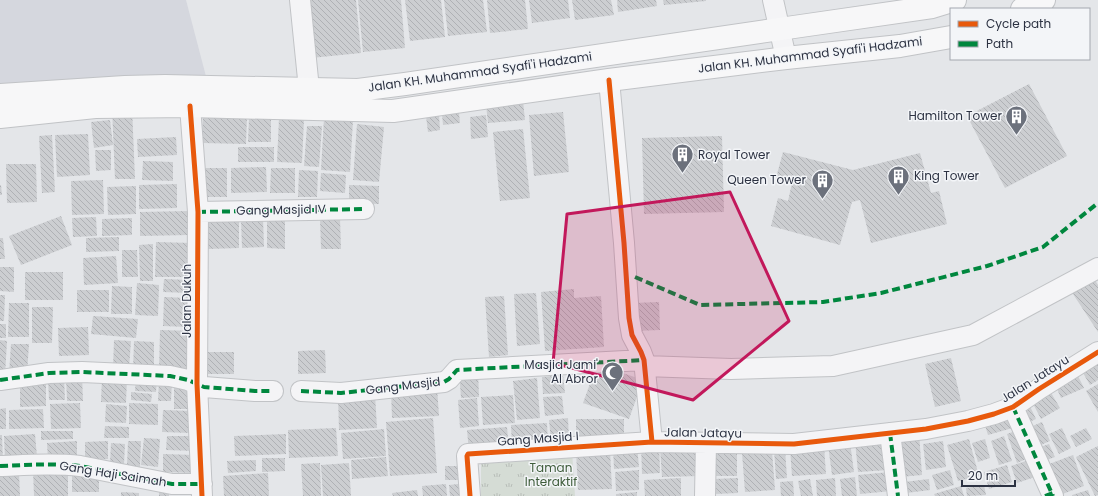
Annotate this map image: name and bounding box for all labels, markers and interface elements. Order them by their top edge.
legend [950,8,1090,60]
text: Cycle path [986,15,1051,32]
street label: Jalan KH. Muhammad Syafi'i Hadzami [697,32,923,77]
text: Path [986,35,1013,52]
street label: Jalan KH. Muhammad Syafi'i Hadzami [367,47,593,96]
building icon: Hamilton Tower [1004,103,1030,136]
place label: Hamilton Tower [908,107,1003,124]
building icon: Royal Tower [670,142,696,175]
place label: Royal Tower [698,146,770,163]
building icon: King Tower [885,163,911,196]
building icon: Queen Tower [809,167,835,200]
place label: King Tower [914,167,980,184]
place label: Queen Tower [727,171,807,188]
street label: Gang Masjid IV [236,200,326,219]
street label: Jalan Dukuh [178,264,195,338]
street label: Jalan Jatayu [997,351,1072,406]
place label: Masjid Jami' Al Abror [524,356,599,387]
mosque icon: Masjid Jami' Al Abror [600,359,626,392]
street label: Gang Masjid [365,372,441,399]
street label: Jalan Jatayu [664,423,742,442]
street label: Gang Masjid I [497,427,579,450]
street label: Gang Haji Saimah [58,457,168,490]
park label: Taman Interaktif [525,459,577,490]
scale bar [962,462,1015,488]
text: 20 m [968,467,998,484]

